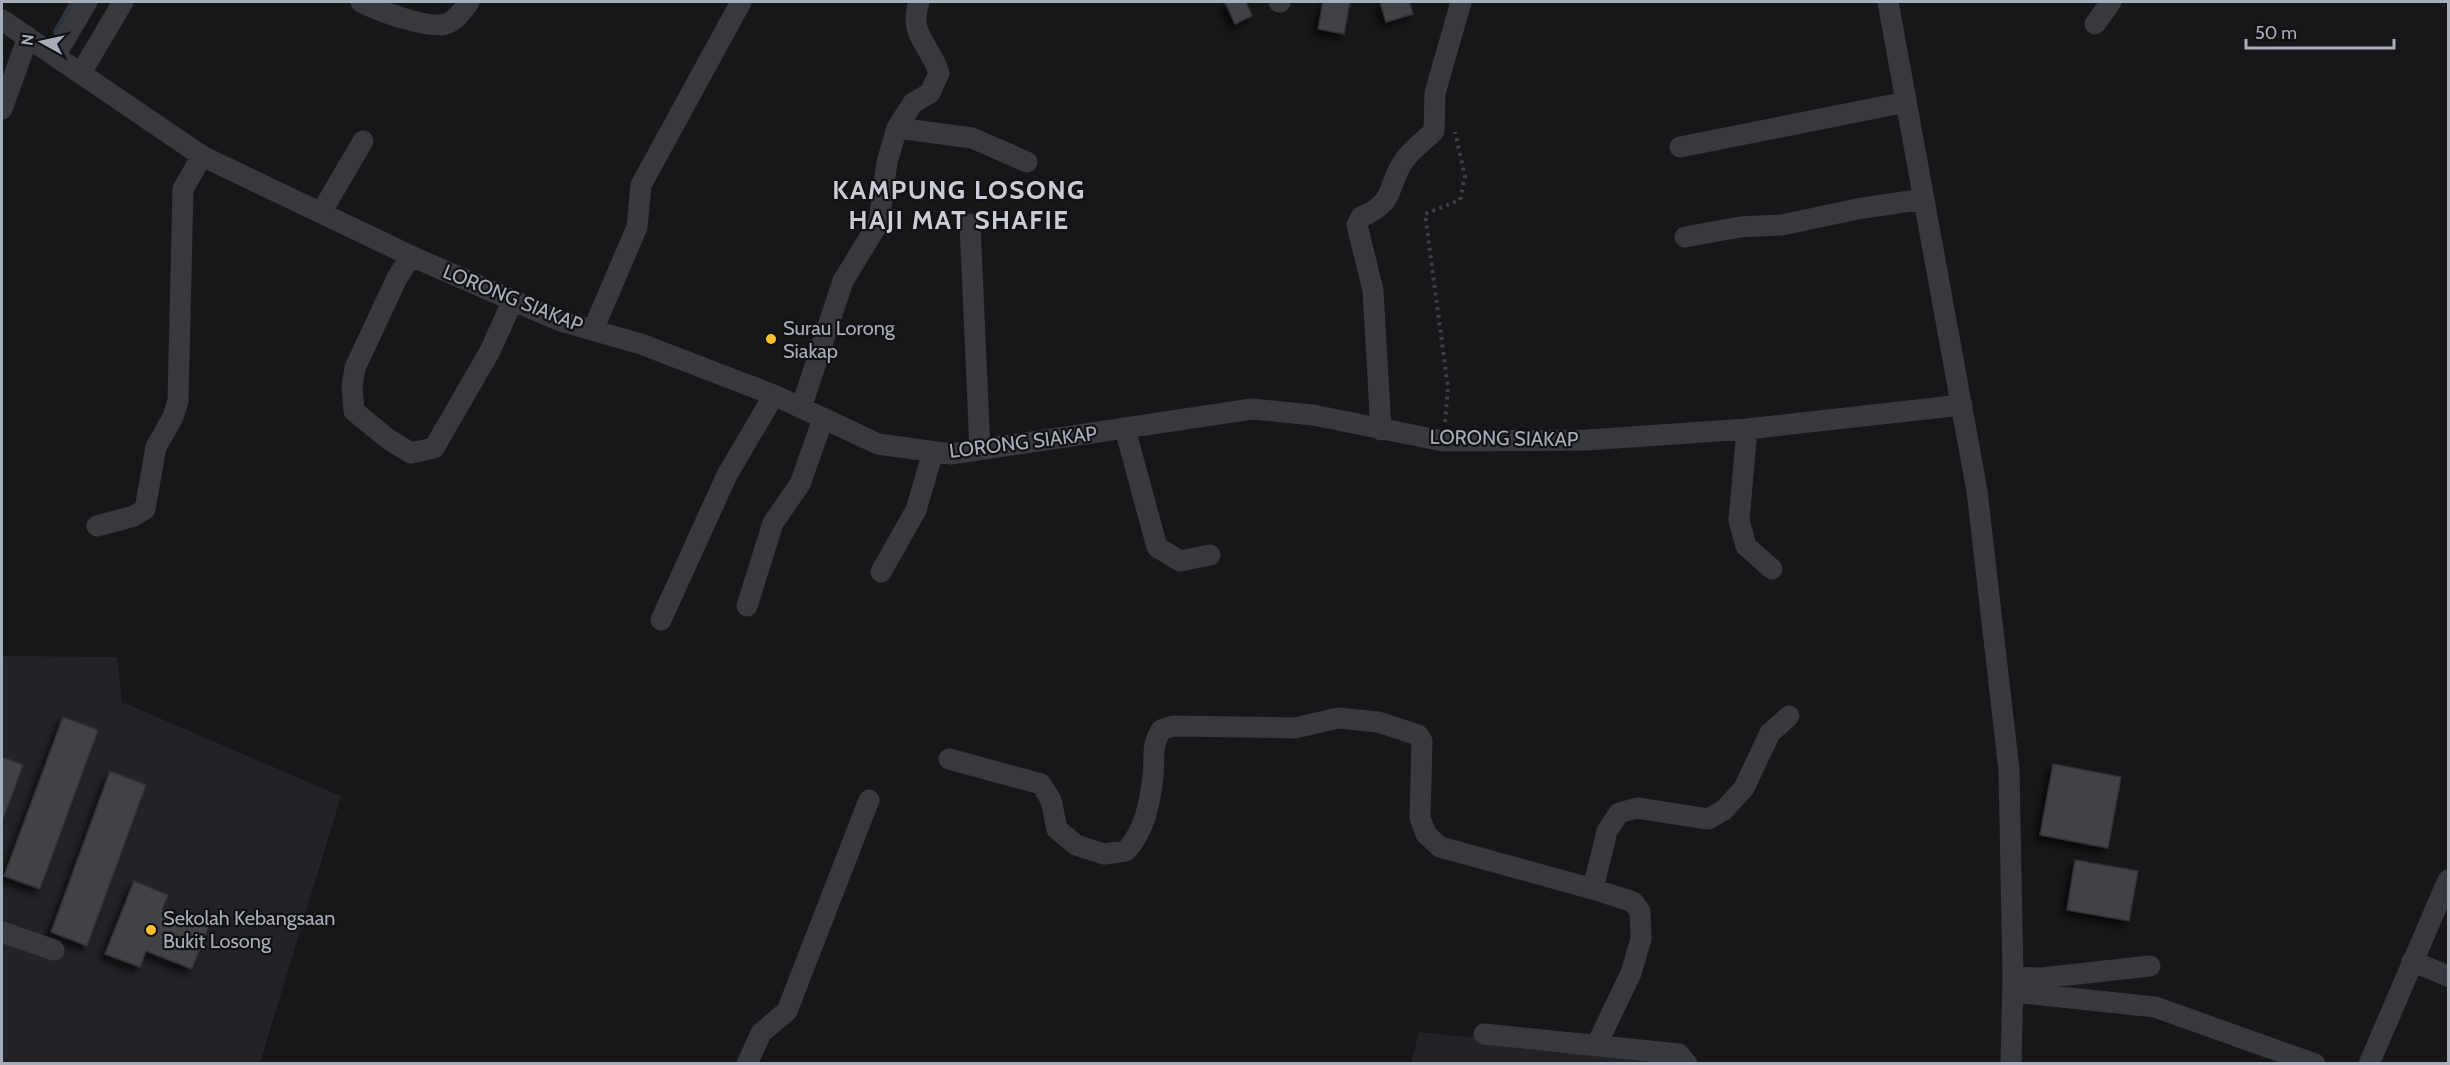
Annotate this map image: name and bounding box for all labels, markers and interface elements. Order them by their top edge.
north arrow [12,12,72,72]
scale bar [2246,12,2394,50]
text: 50 m [2255,22,2297,44]
text: N [17,33,38,47]
district label: KAMPUNG LOSONG HAJI MAT SHAFIE [832,174,1086,236]
street label: LORONG SIAKAP [440,259,586,337]
place label: Surau Lorong Siakap [783,316,896,363]
marker: Surau Lorong Siakap [764,332,778,346]
street label: LORONG SIAKAP [948,421,1098,463]
street label: LORONG SIAKAP [1429,425,1579,451]
place label: Sekolah Kebangsaan Bukit Losong [163,906,335,953]
marker: Sekolah Kebangsaan Bukit Losong [144,923,158,937]

